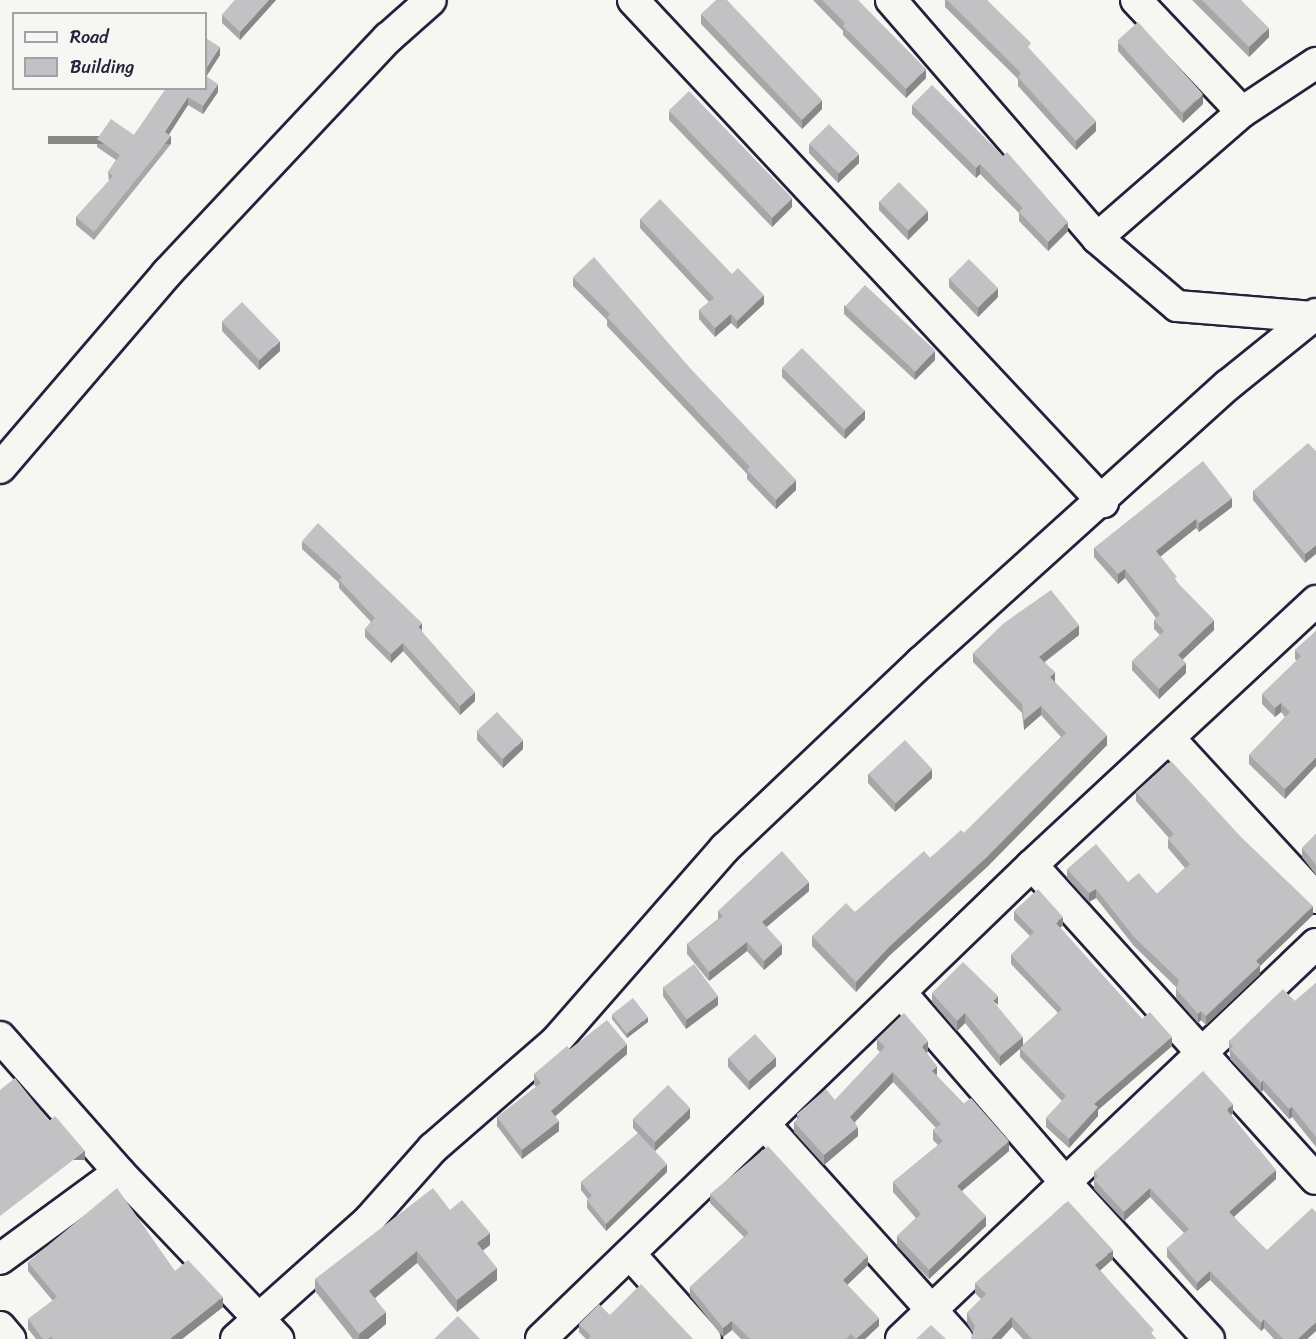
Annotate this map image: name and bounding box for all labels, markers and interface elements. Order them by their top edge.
legend [12,12,207,90]
text: Road [70,21,109,53]
text: Building [70,51,134,83]

